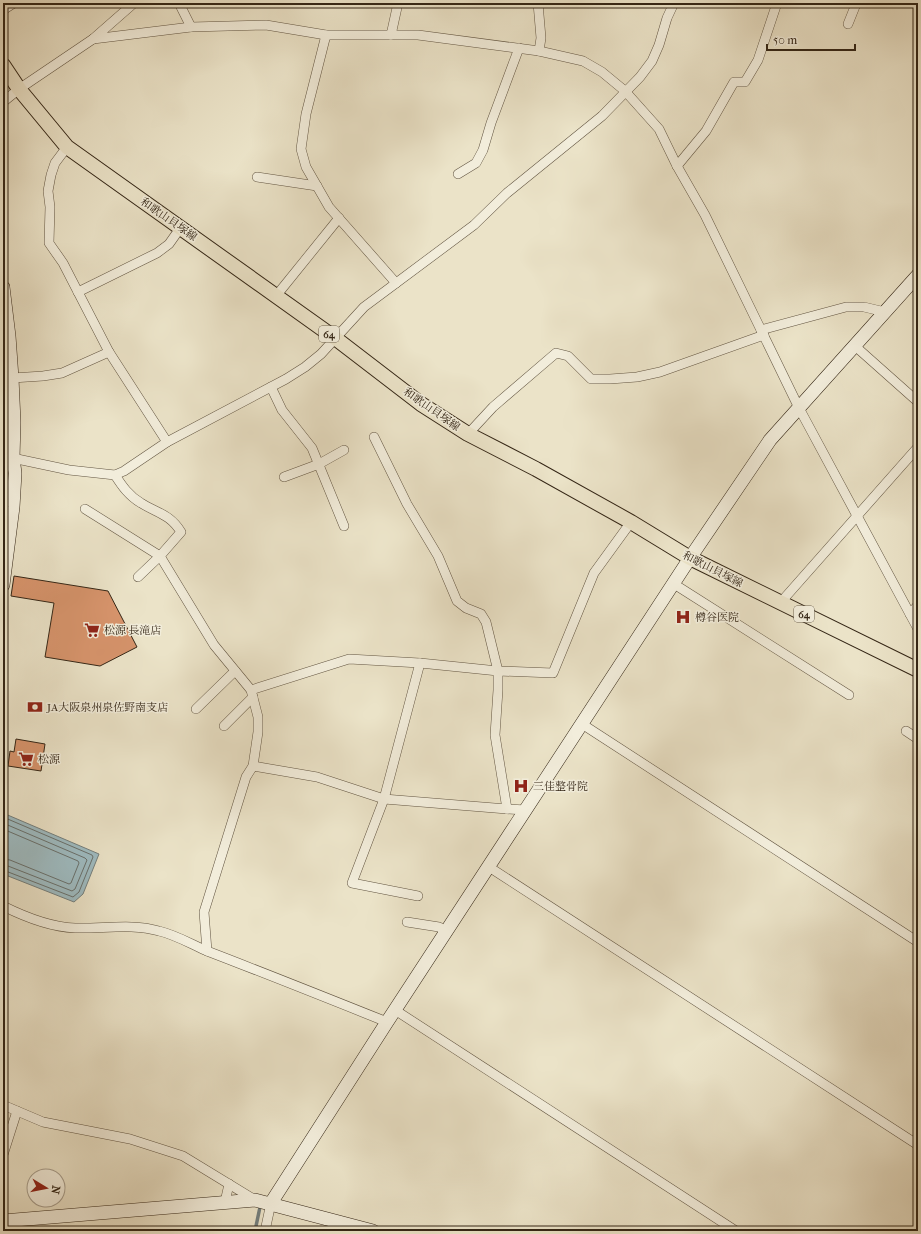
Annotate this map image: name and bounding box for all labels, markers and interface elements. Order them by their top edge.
scale bar [767,26,855,52]
text: 50 m [773,33,797,47]
street label: 和歌山貝塚線 [138,195,199,244]
road number: 64 [319,326,339,342]
street label: 和歌山貝塚線 [401,385,462,434]
street label: 和歌山貝塚線 [680,549,745,590]
road number: 64 [794,606,814,622]
hospital icon: 樽谷医院 [674,608,692,626]
place label: 樽谷医院 [695,611,739,624]
supermarket icon: 松源 長滝店 [83,621,101,639]
place label: 松源 長滝店 [104,624,161,637]
bank icon: JA大阪泉州泉佐野南支店 [26,698,44,716]
place label: JA大阪泉州泉佐野南支店 [46,701,168,714]
supermarket icon: 松源 [17,750,35,768]
place label: 松源 [38,753,60,766]
hospital icon: 三佳整骨院 [512,777,530,795]
place label: 三佳整骨院 [533,780,588,793]
north arrow [26,1168,66,1208]
text: N [48,1184,62,1196]

